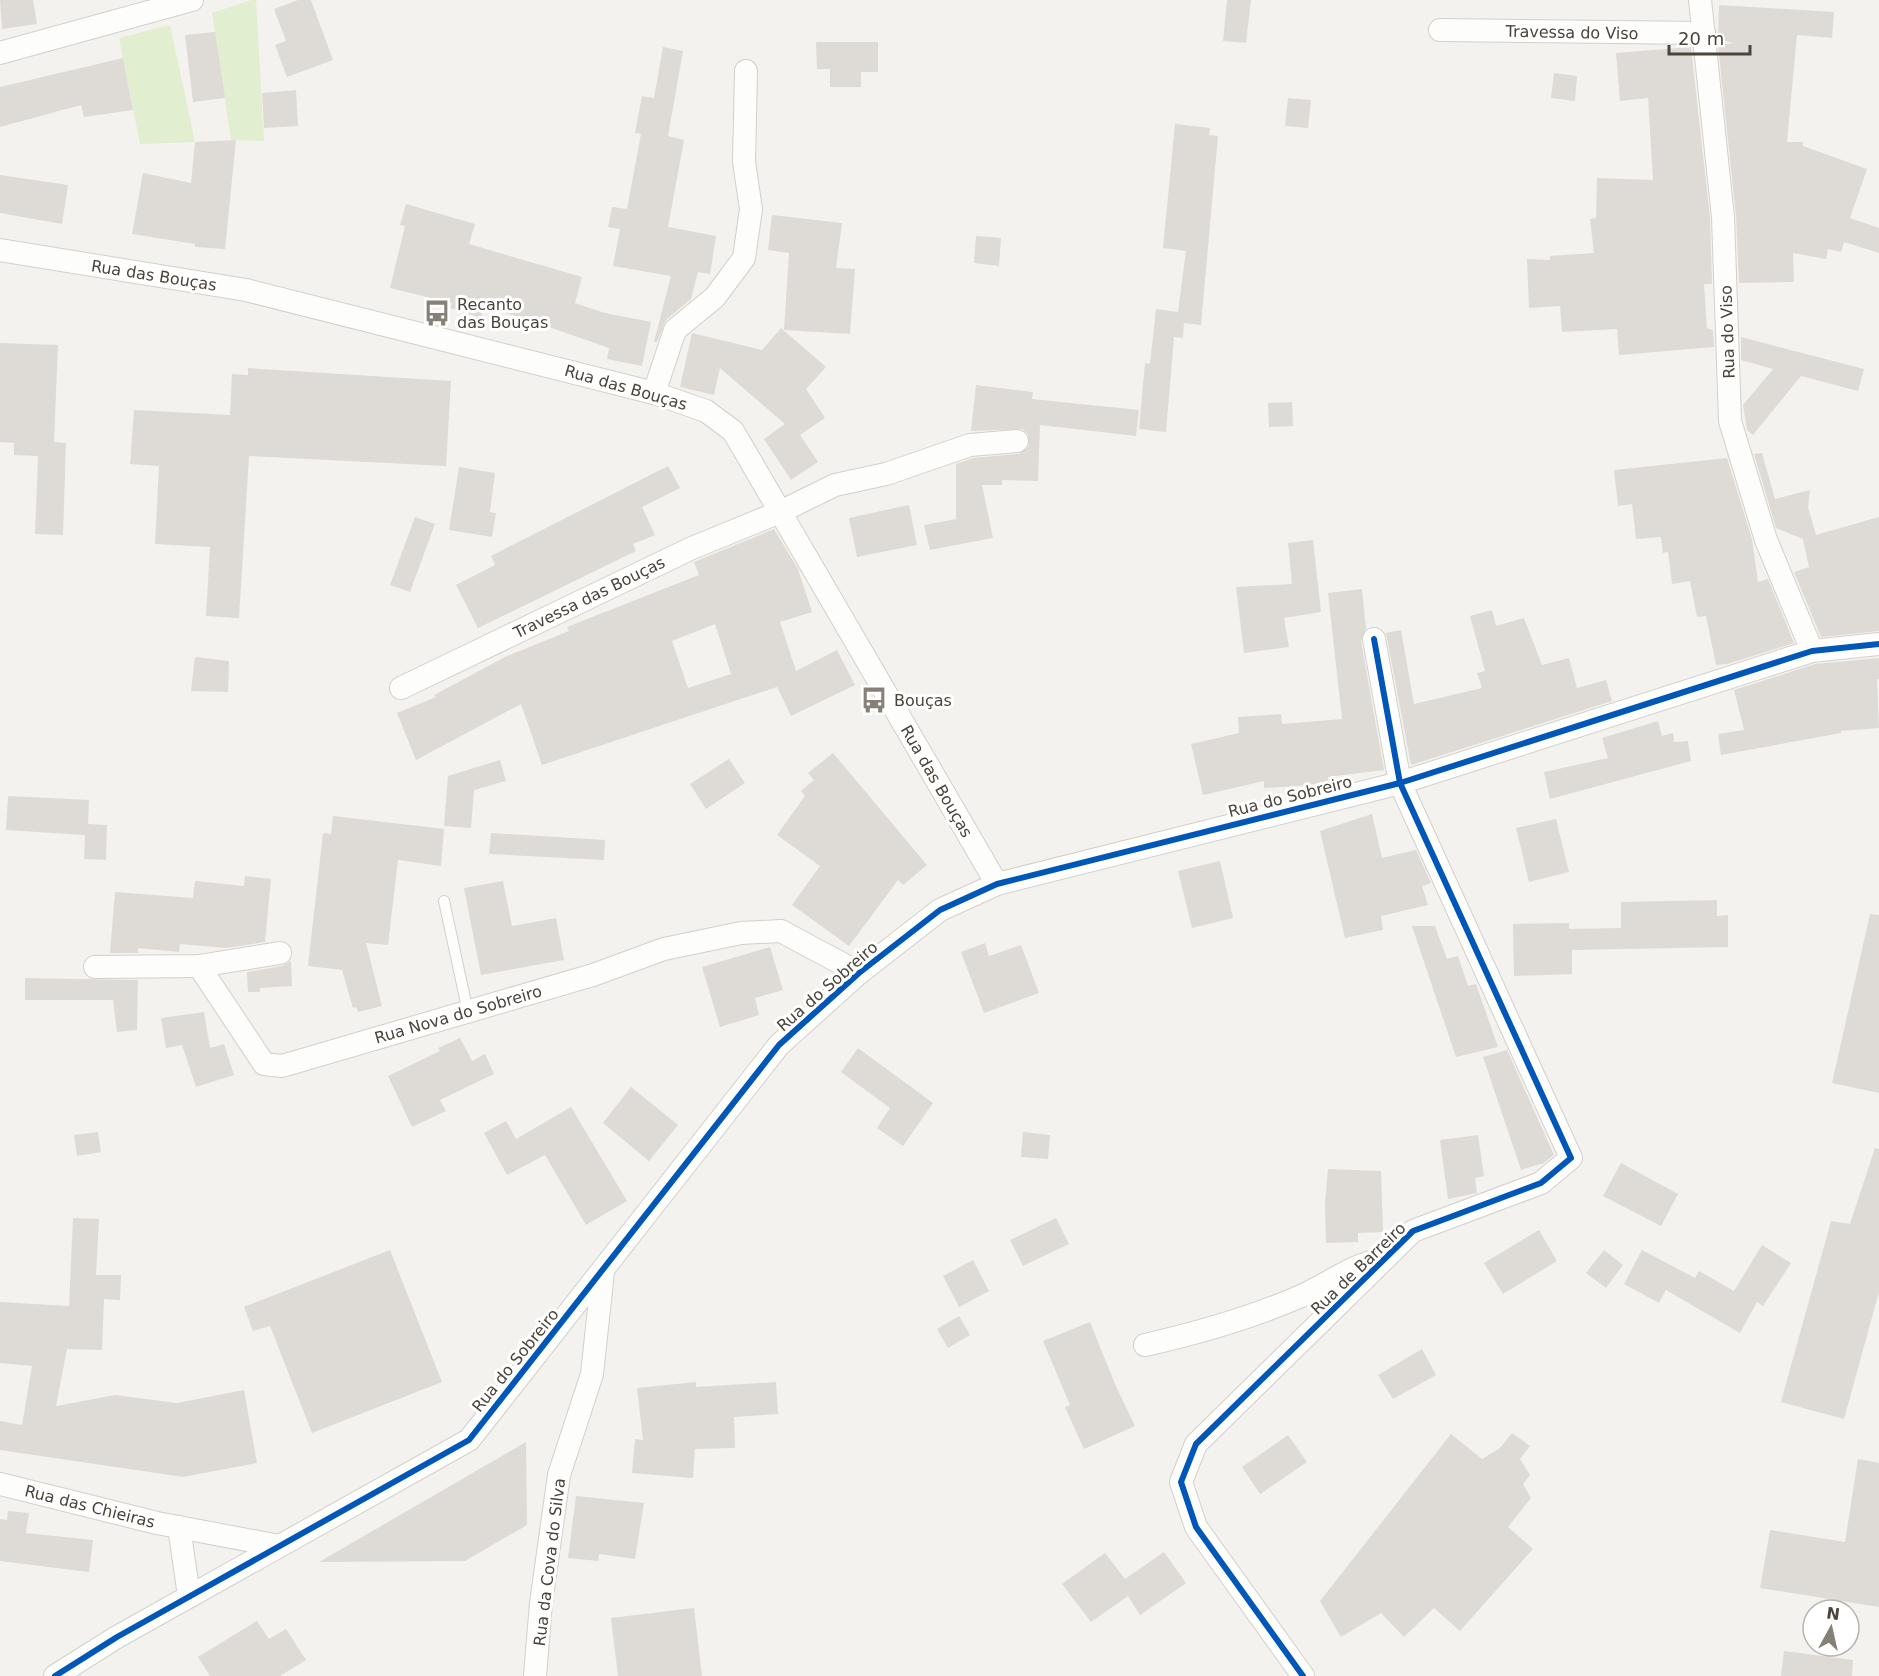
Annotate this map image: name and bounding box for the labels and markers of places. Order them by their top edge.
place label: Recanto das Bouças [457,295,548,332]
bus stop icon: Recanto das Bouças [422,298,452,328]
bus stop icon: Bouças [859,685,889,715]
place label: Bouças [894,691,952,710]

